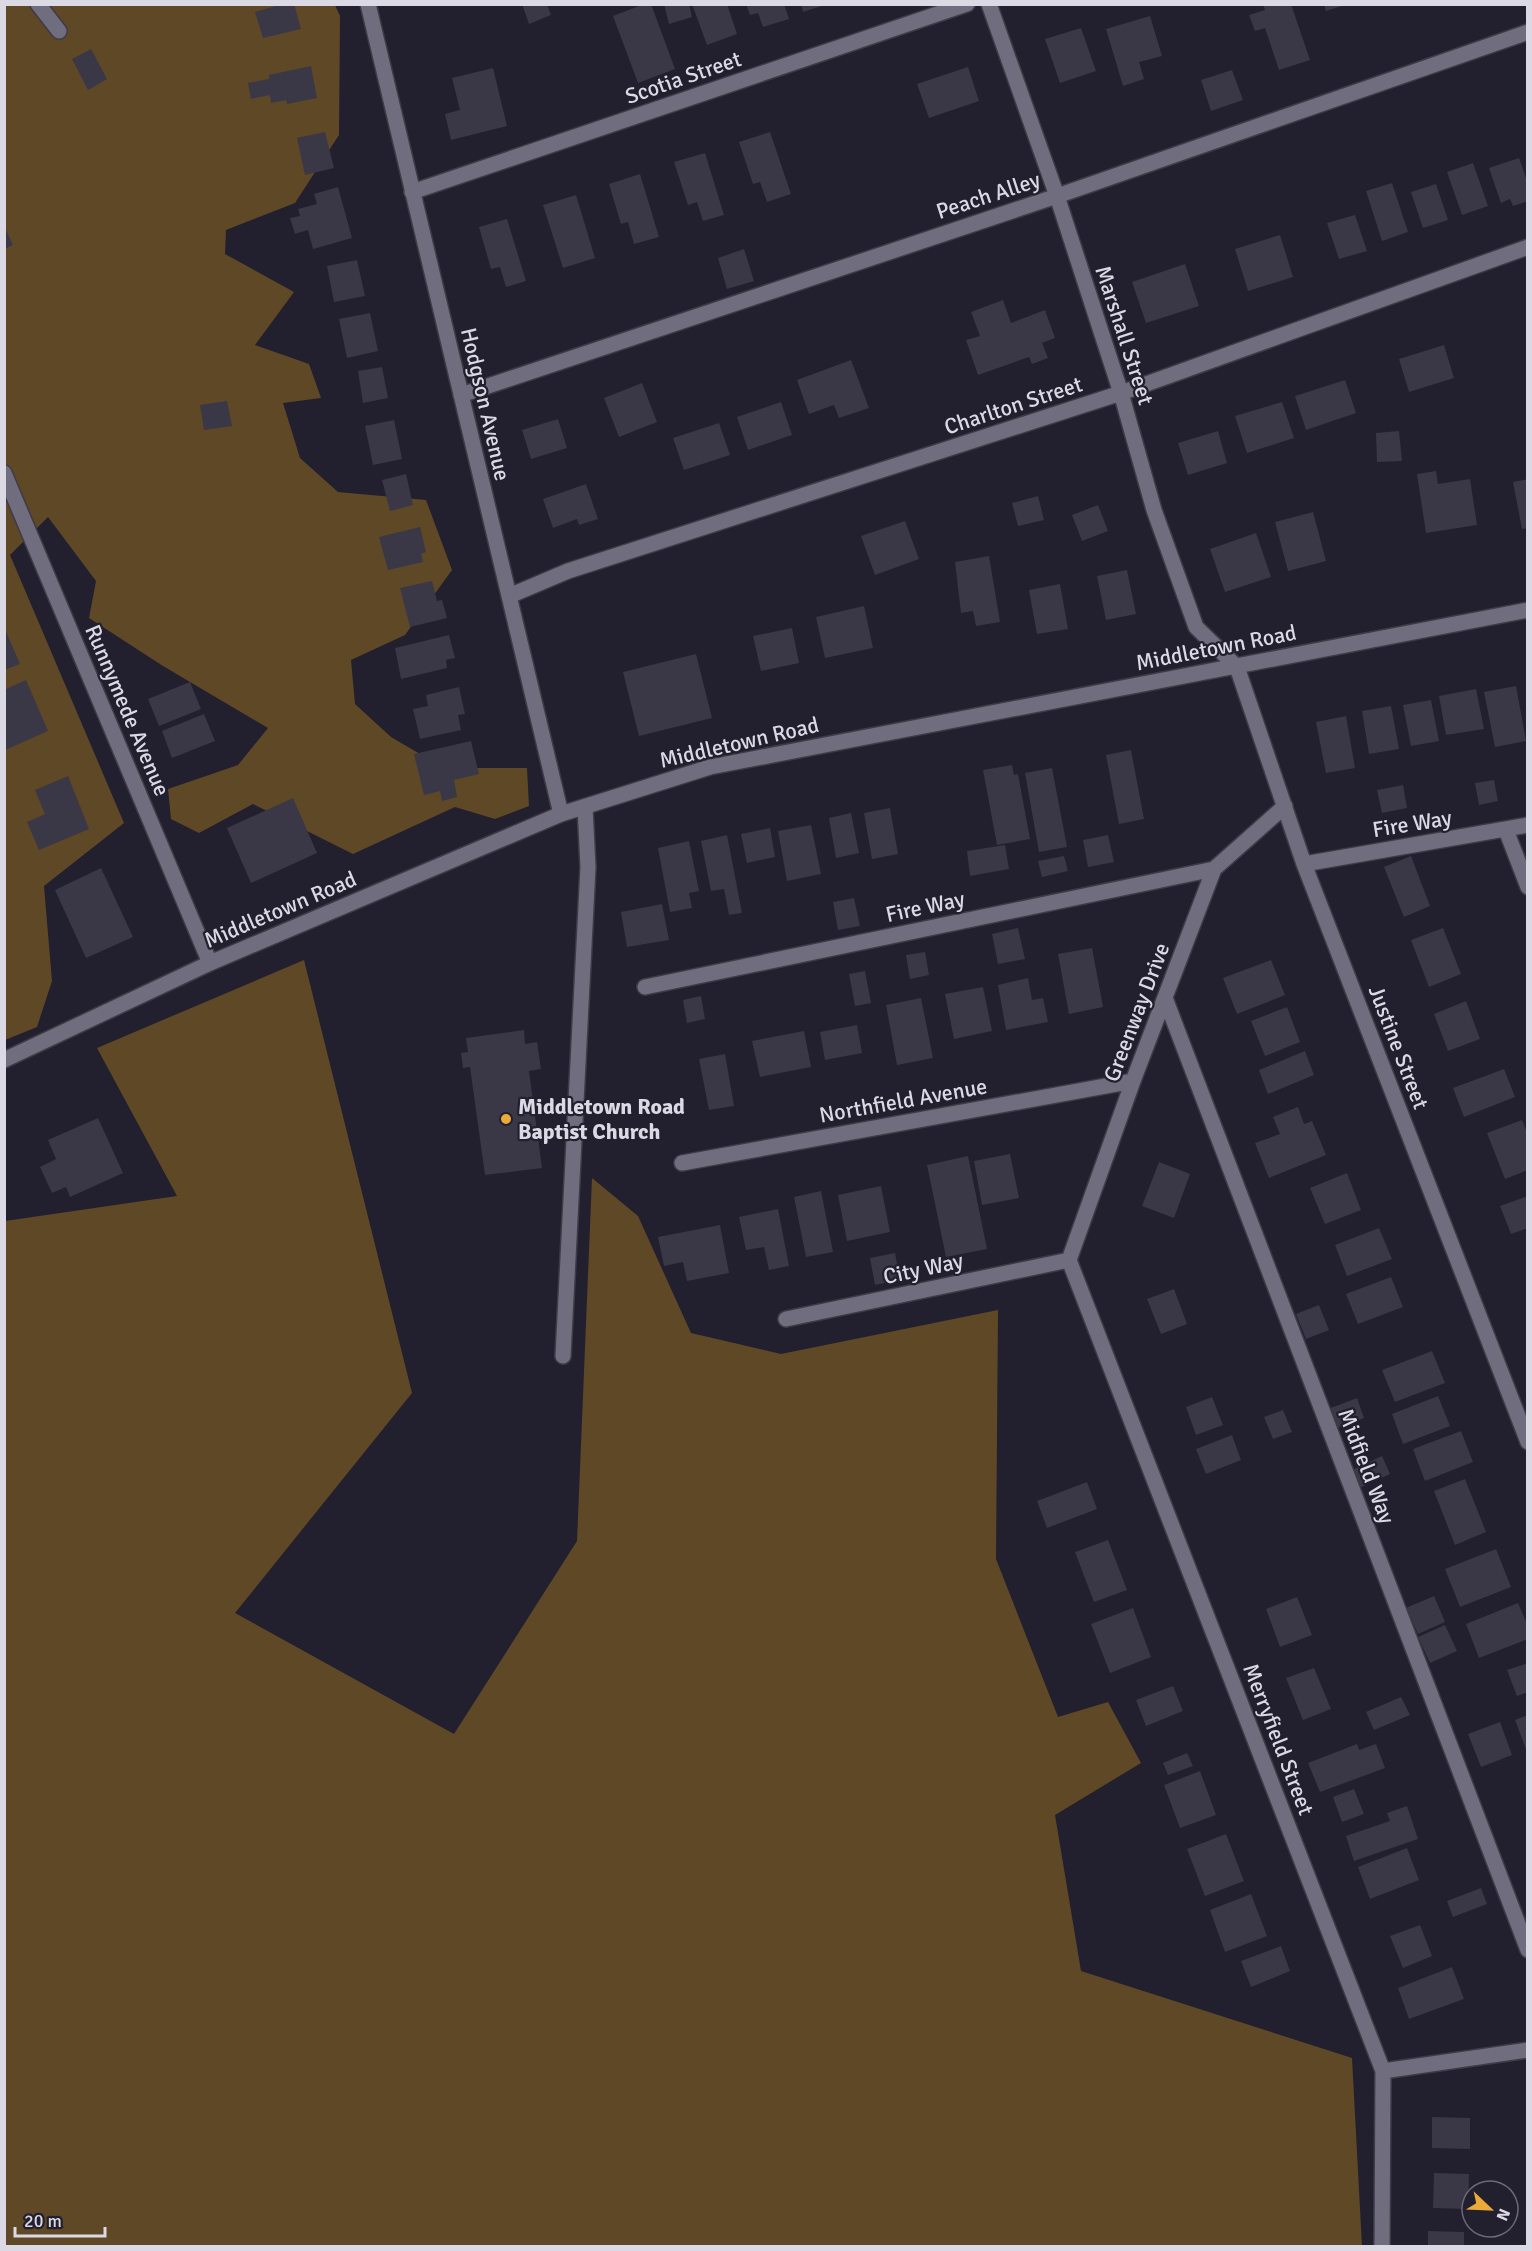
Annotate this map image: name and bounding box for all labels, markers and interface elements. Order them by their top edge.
street label: Scotia Street [622,45,745,110]
street label: Peach Alley [933,166,1044,225]
street label: Marshall Street [1089,262,1160,408]
street label: Hodgson Avenue [455,325,516,483]
street label: Charlton Street [941,370,1086,441]
street label: Middletown Road [1134,619,1299,676]
street label: Runnymede Avenue [79,620,176,800]
street label: Middletown Road [657,711,821,774]
street label: Fire Way [1370,804,1454,843]
street label: Middletown Road [200,865,360,954]
street label: Fire Way [883,885,968,928]
street label: Greenway Drive [1098,939,1175,1085]
street label: Justine Street [1363,981,1435,1113]
street label: Northfield Avenue [817,1072,989,1129]
place label: Middletown Road Baptist Church [518,1093,685,1145]
marker: Middletown Road Baptist Church [499,1112,513,1126]
street label: City Way [881,1247,966,1290]
street label: Midfield Way [1332,1405,1401,1528]
street label: Merryfield Street [1237,1660,1320,1819]
north arrow [1460,2179,1520,2239]
scale bar [15,2200,105,2238]
text: N [1492,2205,1514,2224]
text: 20 m [24,2210,62,2232]

